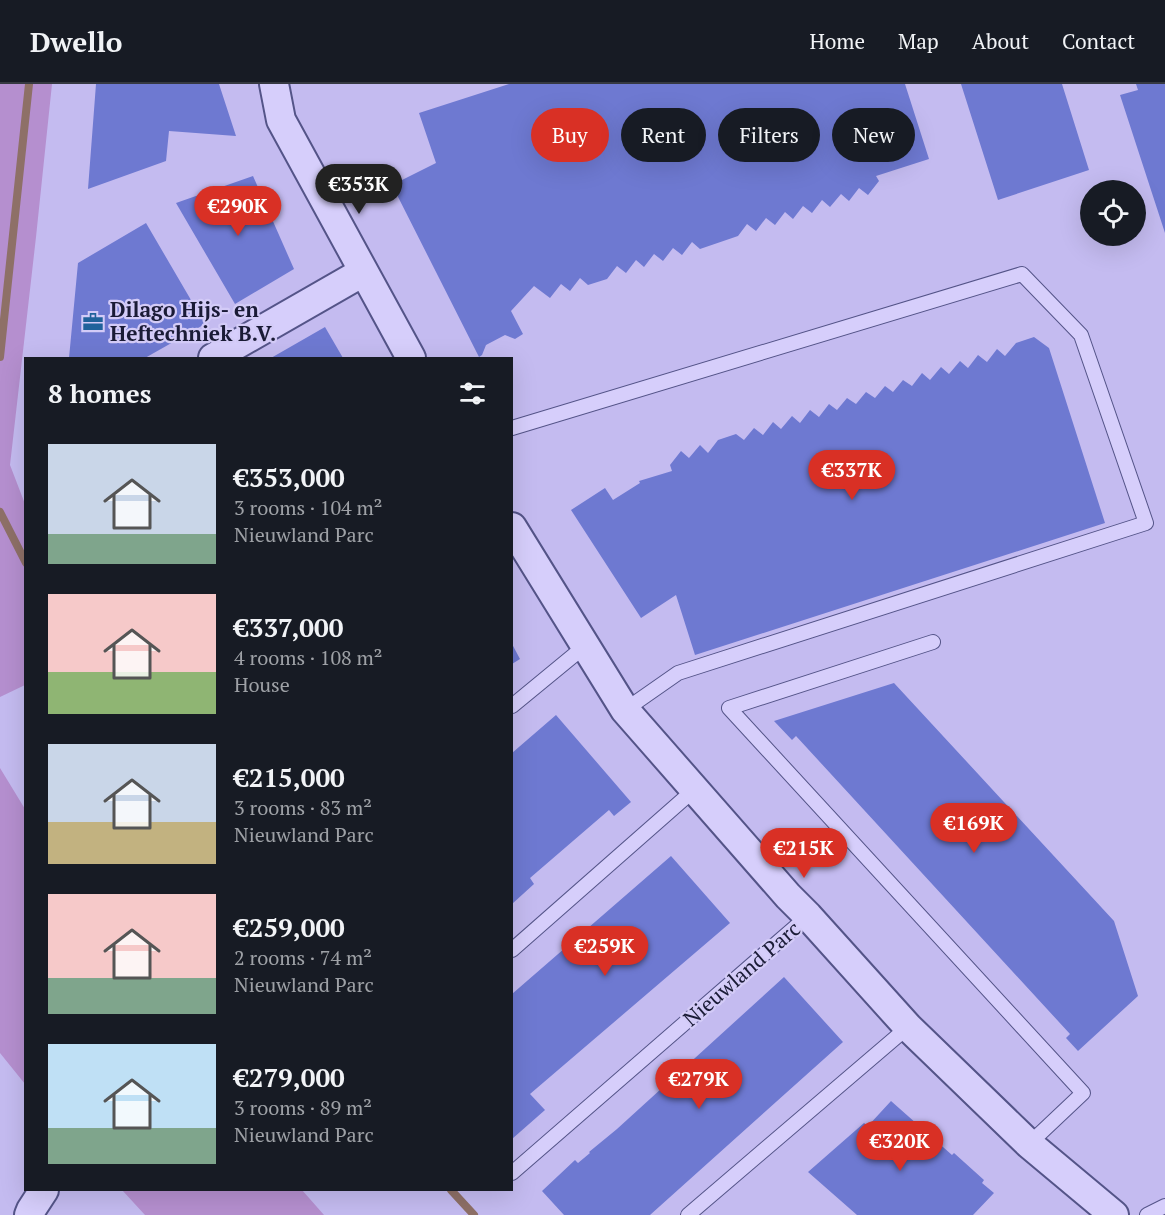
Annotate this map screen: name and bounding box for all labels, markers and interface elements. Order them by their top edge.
text: Dwello [30,23,122,60]
text: Home [809,27,865,55]
text: Map [898,27,939,55]
text: About [972,27,1029,55]
text: Contact [1062,27,1135,55]
chip: Buy [531,108,609,162]
chip: Rent [621,108,706,162]
chip: Filters [718,108,820,162]
chip: New [832,108,915,162]
pin: €353K [317,164,401,215]
text: €353K [329,170,389,197]
map controls [1080,180,1146,246]
button: locate [1080,180,1146,246]
pin: €290K [196,186,280,237]
text: €290K [208,192,268,219]
place label: Dilago Hijs- en Heftechniek B.V. [110,295,276,347]
office icon: Dilago Hijs- en Heftechniek B.V. [81,310,105,334]
text: 8 homes [48,376,152,410]
icon: filters [456,377,489,410]
pin: €337K [810,450,894,501]
text: €337K [822,456,882,483]
text: €353,000 [234,460,345,494]
icon: home [96,468,168,540]
text: 3 rooms · 104 m² [234,494,382,521]
text: Nieuwland Parc [234,521,374,548]
text: €337,000 [234,610,343,644]
icon: home [96,618,168,690]
text: 4 rooms · 108 m² [234,644,382,671]
text: House [234,671,290,698]
text: €215,000 [234,760,345,794]
icon: home [96,768,168,840]
text: 3 rooms · 83 m² [234,794,372,821]
pin: €169K [932,803,1016,854]
text: €169K [944,809,1004,836]
text: Nieuwland Parc [234,821,374,848]
pin: €215K [762,828,846,879]
text: €215K [774,834,834,861]
text: €259,000 [234,910,345,944]
street label: Nieuwland Parc [677,915,806,1032]
icon: home [96,918,168,990]
pin: €259K [563,926,647,977]
text: €259K [575,932,635,959]
text: 2 rooms · 74 m² [234,944,372,971]
text: Nieuwland Parc [234,971,374,998]
pin: €279K [657,1059,741,1110]
text: €279,000 [234,1060,345,1094]
text: €279K [669,1065,729,1092]
icon: home [96,1068,168,1140]
text: 3 rooms · 89 m² [234,1094,372,1121]
text: Nieuwland Parc [234,1121,374,1148]
pin: €320K [858,1121,942,1172]
text: €320K [870,1127,930,1154]

